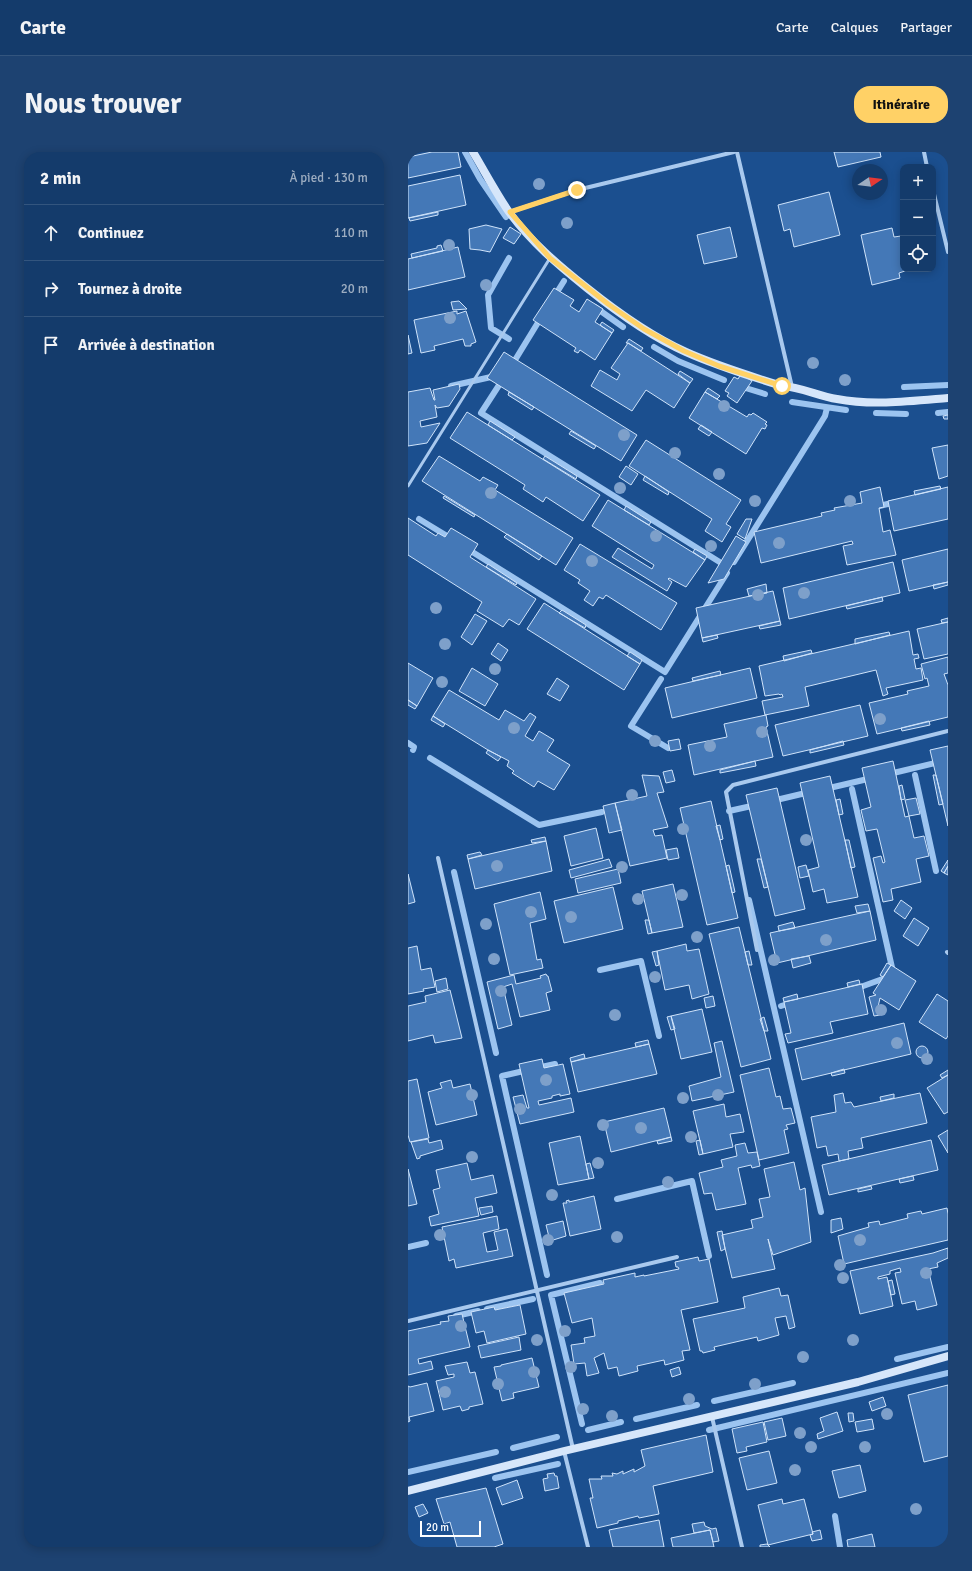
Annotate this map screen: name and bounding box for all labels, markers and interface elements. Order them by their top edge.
text: Carte [20,16,66,40]
text: Carte [776,19,809,36]
text: Calques [831,19,878,36]
text: Partager [900,19,952,36]
button: Itinéraire [854,86,948,123]
text: Nous trouver [24,87,181,121]
north arrow [852,164,888,200]
map controls [900,164,936,272]
button: + [900,164,936,200]
text: 2 min [40,168,81,189]
text: À pied · 130 m [289,170,368,186]
route end [568,181,586,199]
button: − [900,200,936,236]
icon: ahead [40,222,62,244]
text: Continuez [78,224,144,242]
text: 110 m [334,225,368,241]
button: locate [900,236,936,272]
icon: right [40,278,62,300]
text: Tournez à droite [78,280,182,298]
text: 20 m [341,281,368,297]
icon: arrive [40,334,62,356]
text: Arrivée à destination [78,336,215,354]
route start [773,377,791,395]
scale bar [420,1519,481,1538]
text: 20 m [426,1521,449,1534]

